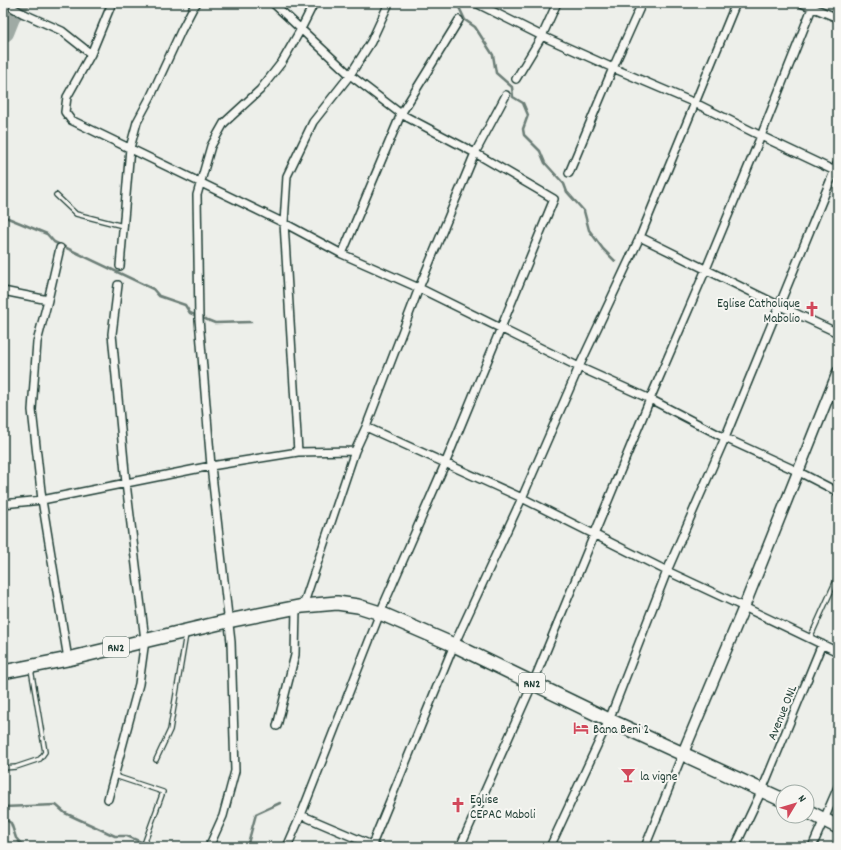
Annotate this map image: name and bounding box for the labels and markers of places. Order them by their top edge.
place label: Eglise Catholique Mabolio [717,295,800,329]
church icon: Eglise Catholique Mabolio [803,300,821,318]
hotel icon: Bana Beni 2 [572,719,590,737]
place label: Bana Beni 2 [593,721,649,740]
bar icon: la vigne [619,766,637,784]
place label: la vigne [640,768,678,787]
place label: Eglise CEPAC Maboli [470,791,536,825]
church icon: Eglise CEPAC Maboli [449,796,467,814]

